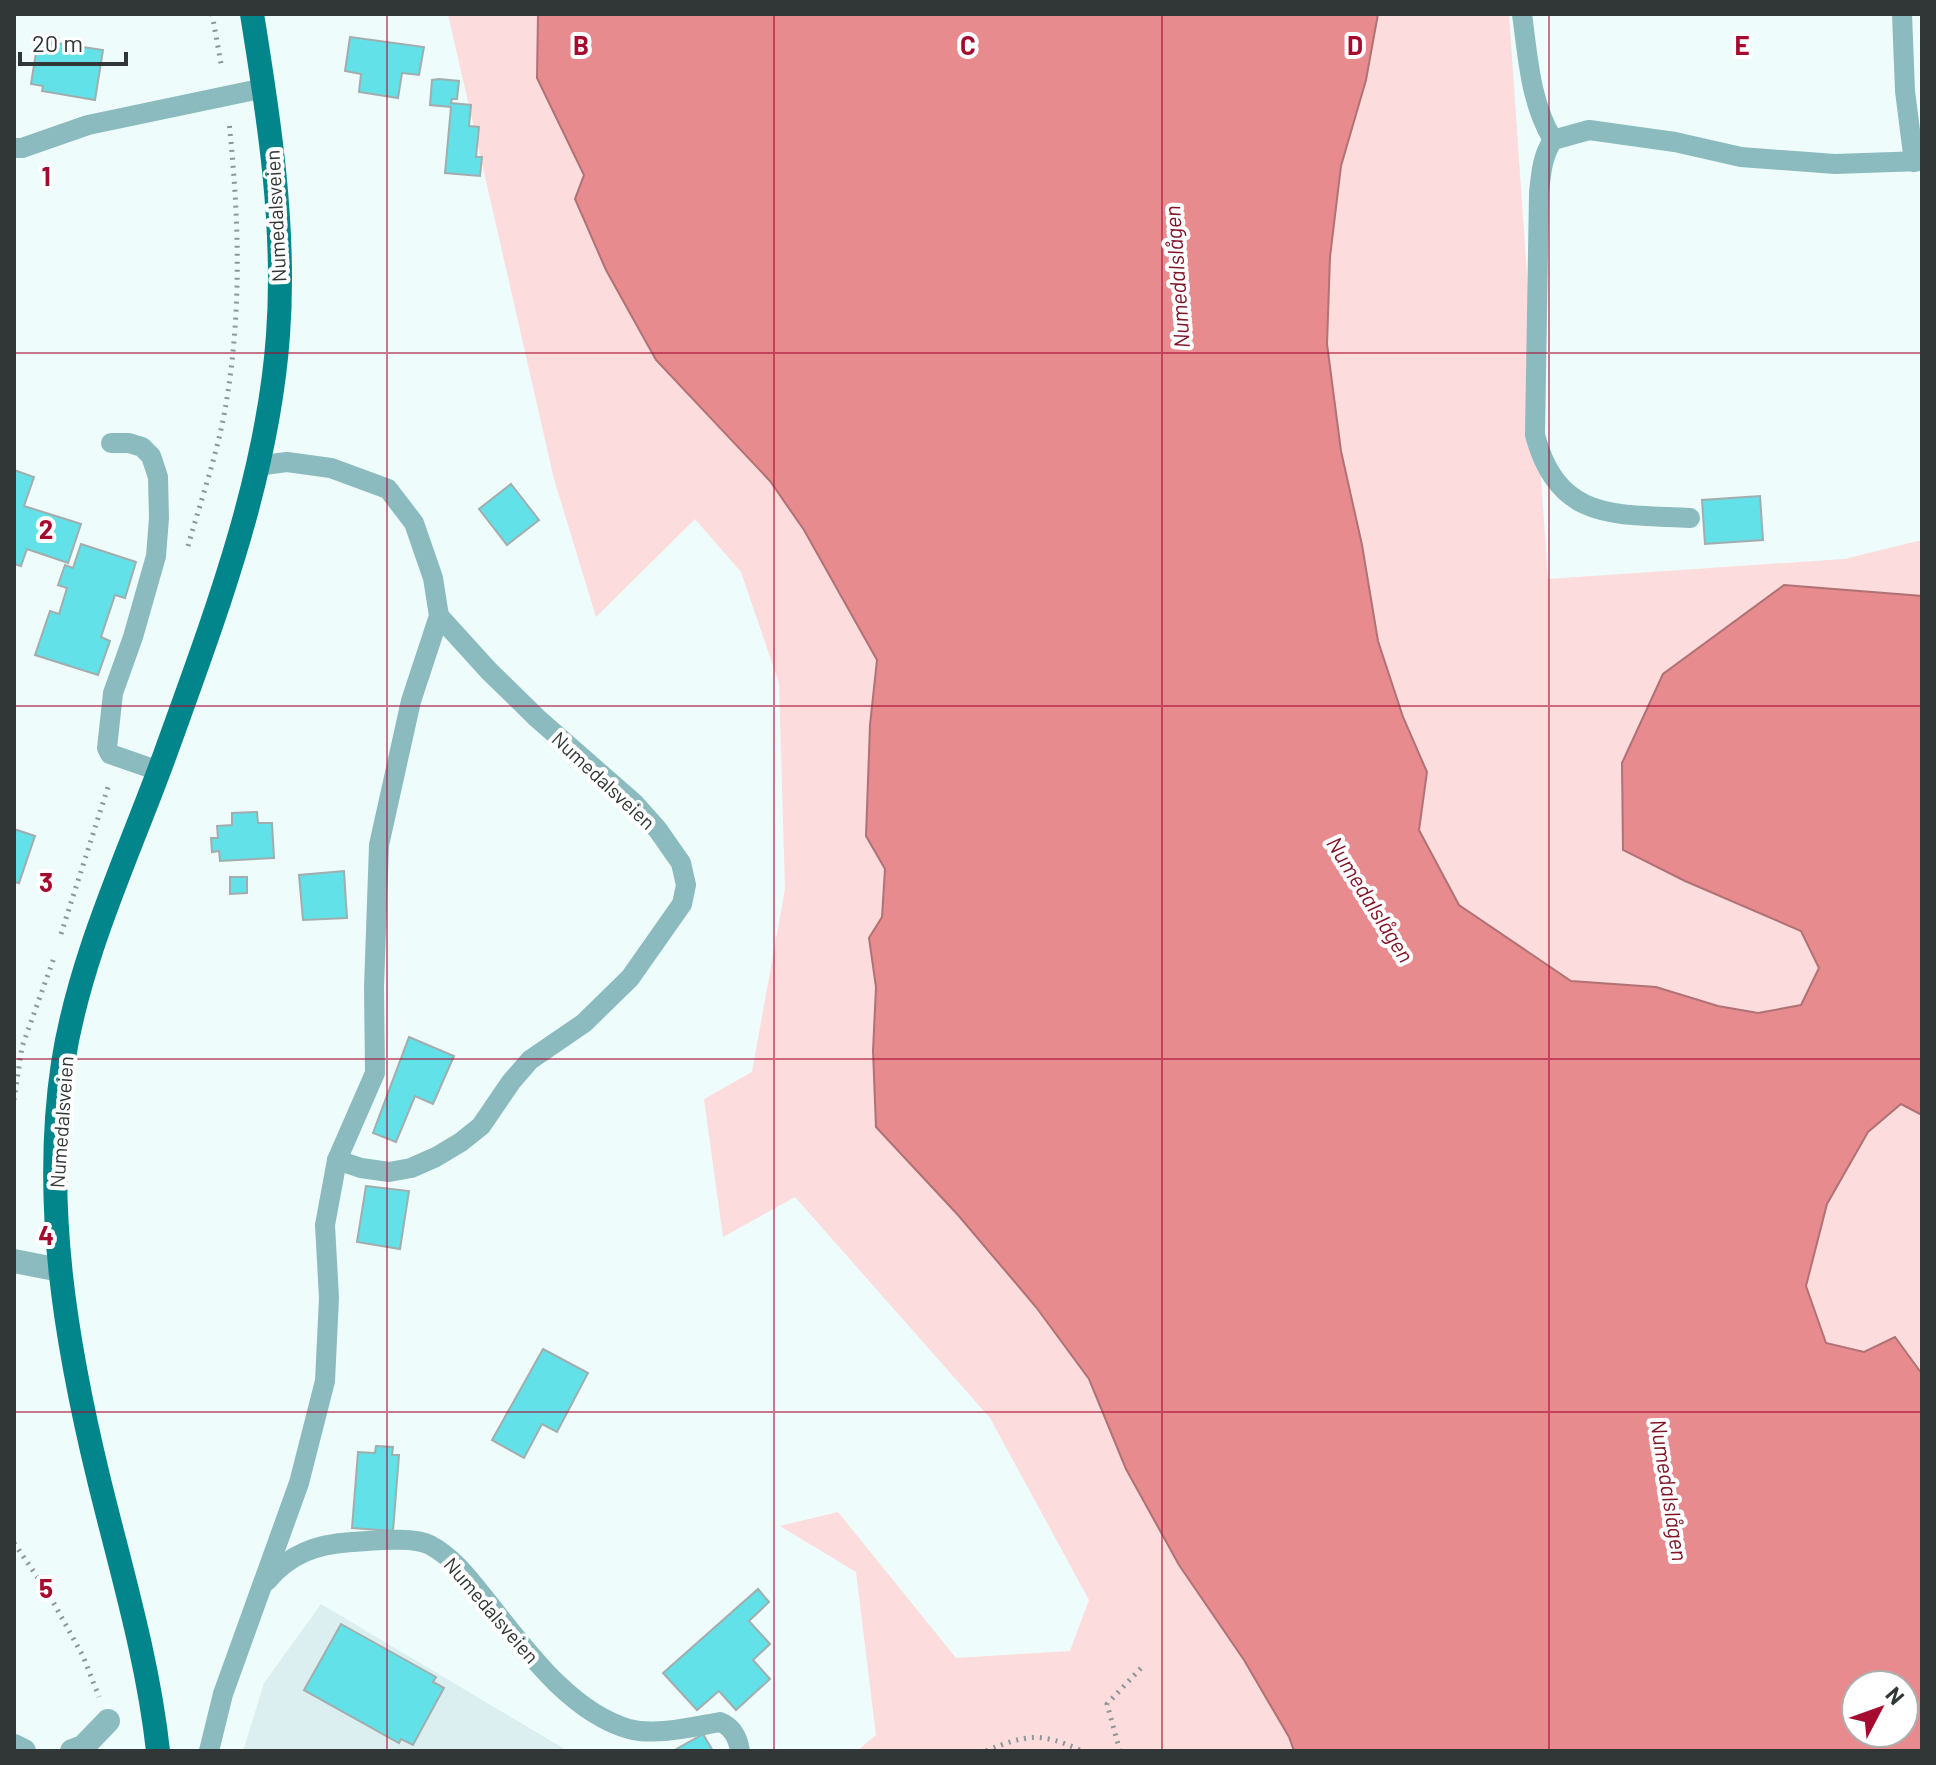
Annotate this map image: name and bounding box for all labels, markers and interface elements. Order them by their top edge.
scale bar [20,16,126,66]
text: 20 m [32,28,83,57]
text: B [573,29,589,60]
text: C [960,29,976,60]
text: D [1347,29,1363,60]
text: E [1734,29,1750,60]
street label: Numedalsveien [260,149,290,283]
text: 1 [41,160,51,191]
water label: Numedalslågen [1158,205,1194,349]
text: 2 [39,513,53,544]
street label: Numedalsveien [547,726,661,834]
water label: Numedalslågen [1322,831,1420,967]
text: 3 [39,866,53,897]
street label: Numedalsveien [44,1055,78,1189]
text: 4 [38,1219,54,1250]
water label: Numedalslågen [1646,1417,1694,1563]
street label: Numedalsveien [440,1552,544,1668]
text: 5 [39,1572,53,1603]
north arrow [1840,1669,1920,1749]
text: N [1881,1681,1910,1709]

